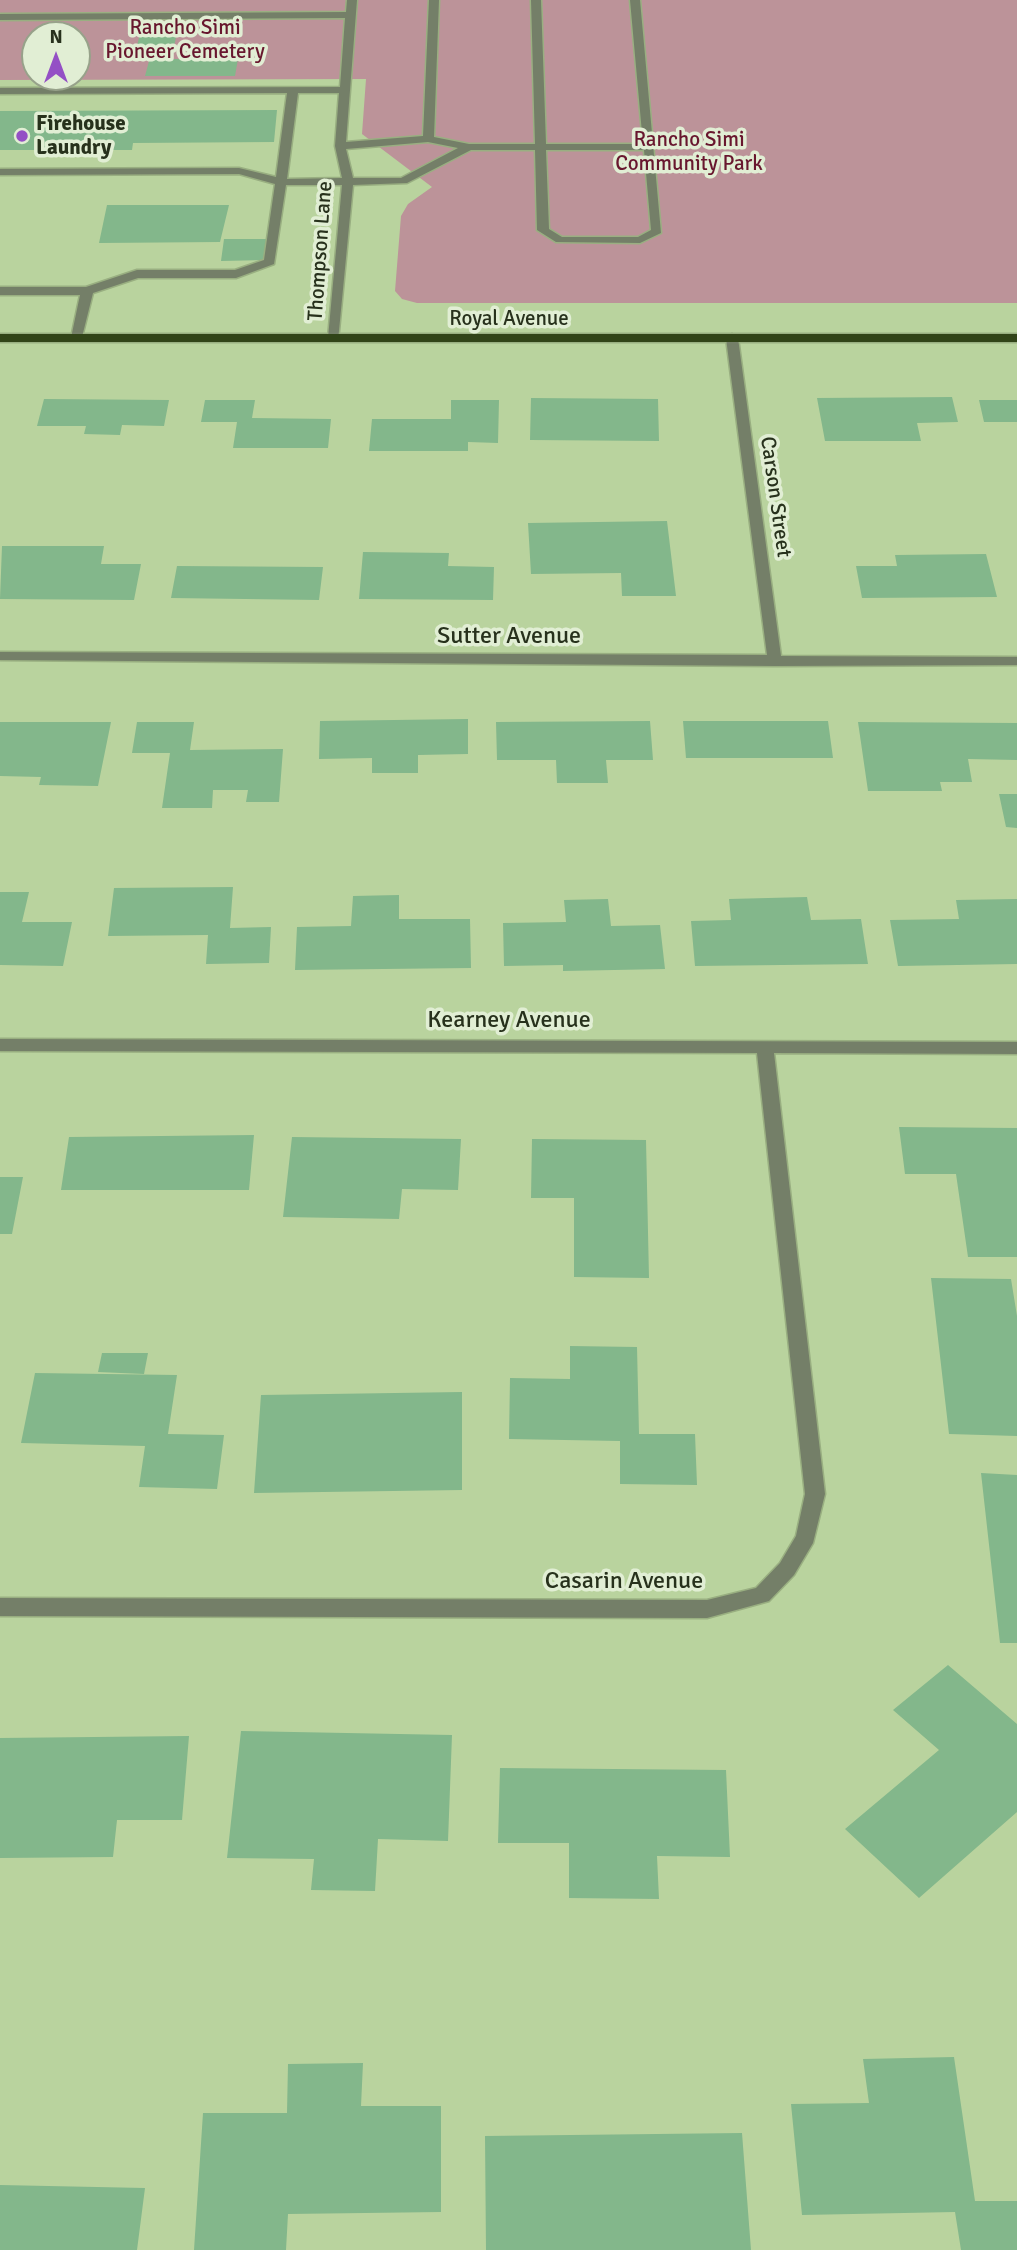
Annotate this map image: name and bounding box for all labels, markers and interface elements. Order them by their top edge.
park label: Rancho Simi Pioneer Cemetery [105,15,265,65]
north arrow [21,21,91,91]
text: N [49,25,63,49]
place label: Firehouse Laundry [36,111,126,161]
park label: Rancho Simi Community Park [615,127,763,177]
marker: Firehouse Laundry [14,128,30,144]
street label: Thompson Lane [304,180,338,322]
street label: Royal Avenue [449,306,569,332]
street label: Carson Street [754,435,796,559]
street label: Sutter Avenue [437,623,581,651]
street label: Kearney Avenue [427,1007,591,1035]
street label: Casarin Avenue [545,1568,703,1596]

